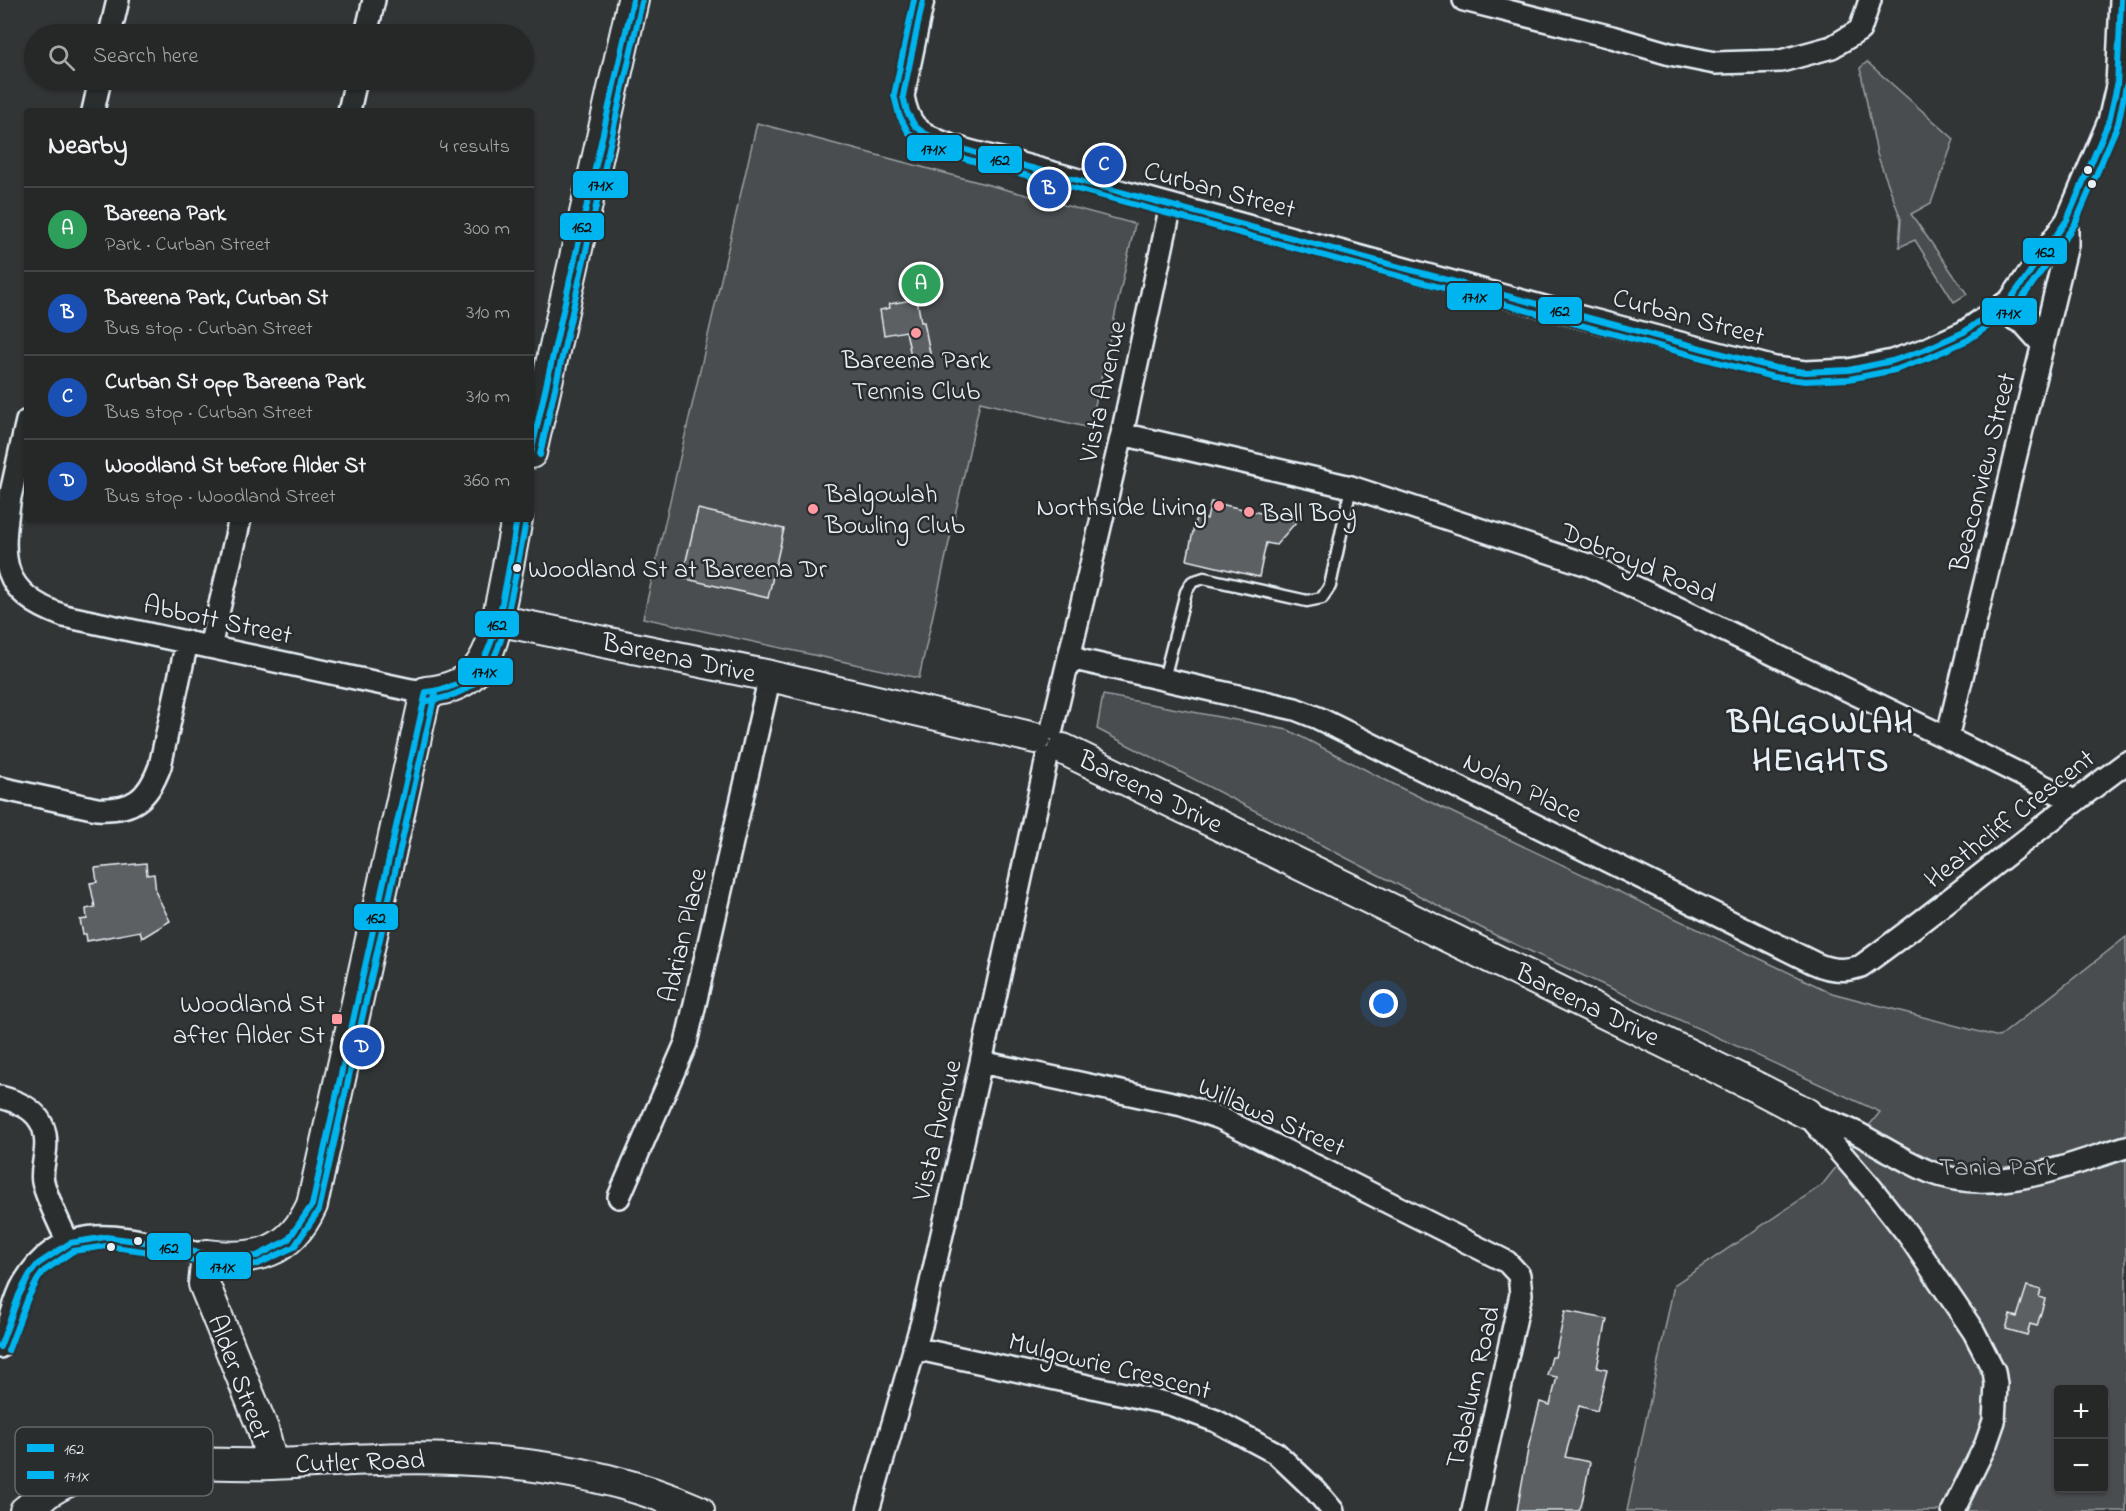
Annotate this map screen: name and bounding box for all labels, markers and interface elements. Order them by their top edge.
search box [24,24,534,90]
icon: search [45,41,78,74]
text: Search here [93,41,198,73]
text: Nearby [48,128,127,166]
text: 4 results [440,133,510,162]
line badge: 171X [906,134,963,162]
text: 171X [921,138,948,162]
pin: C [1084,142,1124,188]
line badge: 162 [977,145,1023,174]
text: 162 [990,149,1010,173]
street label: Curban Street [1139,152,1300,230]
unlabelled marker [2082,164,2094,176]
pin: B [1030,166,1068,212]
line badge: 171X [572,170,629,199]
text: 171X [588,174,615,198]
unlabelled marker [2086,178,2098,190]
text: Bareena Park [105,199,226,231]
line badge: 162 [559,212,605,241]
text: A [61,215,74,244]
text: 300 m [464,215,510,244]
text: 162 [572,216,592,240]
text: Park · Curban Street [105,231,271,260]
line badge: 162 [2022,237,2068,265]
text: 162 [2035,241,2055,265]
pin: A [902,262,940,306]
street label: Curban Street [1608,279,1769,357]
line badge: 171X [1446,282,1503,311]
text: Bareena Park, Curban St [105,283,328,315]
text: 171X [1462,286,1489,310]
line badge: 162 [1537,296,1583,325]
line badge: 171X [1981,297,2038,326]
text: B [61,299,74,328]
text: 310 m [466,299,510,328]
text: 162 [1550,300,1570,324]
text: 171X [1996,302,2023,326]
text: Bus stop · Curban Street [105,315,313,344]
street label: Vista Avenue [1070,316,1139,467]
marker: Bareena Park Tennis Club [909,326,923,340]
place label: Bareena Park Tennis Club [841,342,991,412]
text: Curban St opp Bareena Park [105,367,365,399]
street label: Beaconview Street [1941,369,2028,577]
text: C [62,383,73,412]
text: 310 m [466,383,510,412]
text: Bus stop · Curban Street [105,399,313,428]
text: Woodland St before Alder St [105,451,366,483]
text: D [60,467,75,496]
text: 360 m [464,467,510,496]
place label: Balgowlah Bowling Club [824,476,965,546]
text: Bus stop · Woodland Street [105,483,336,512]
place label: Northside Living [1036,489,1207,528]
place label: Ball Boy [1260,495,1357,534]
marker: Northside Living [1212,499,1226,513]
marker: Balgowlah Bowling Club [806,502,820,516]
marker: Ball Boy [1242,505,1256,519]
street label: Dobroyd Road [1553,513,1722,615]
place label: Woodland St at Bareena Dr [528,552,828,590]
marker: Woodland St at Bareena Dr [511,562,523,574]
street label: Abbott Street [139,587,296,656]
line badge: 162 [474,610,520,638]
text: 162 [487,614,507,638]
street label: Bareena Drive [597,624,760,695]
line badge: 171X [457,657,514,686]
text: 171X [472,661,499,685]
district label: BALGOWLAH HEIGHTS [1726,700,1914,786]
street label: Bareena Drive [1070,741,1230,845]
street label: Heathcliff Crescent [1917,741,2104,899]
street label: Nolan Place [1456,744,1589,835]
street label: Adrian Place [650,864,719,1007]
line badge: 162 [353,903,399,931]
text: 162 [366,907,386,931]
street label: Bareena Drive [1507,954,1667,1058]
place label: Woodland St after Alder St [173,986,325,1056]
your location [1369,989,1398,1018]
marker: Woodland St after Alder St [330,1012,344,1026]
pin: D [342,1024,382,1070]
street label: Vista Avenue [903,1055,974,1206]
street label: Willawa Street [1191,1068,1351,1168]
park label: Tania Park [1939,1149,2057,1188]
line badge: 162 [146,1232,192,1261]
unlabelled marker [132,1235,144,1247]
text: 162 [159,1237,179,1261]
unlabelled marker [105,1241,117,1253]
line badge: 171X [195,1251,252,1280]
text: 171X [210,1256,237,1280]
street label: Tabalum Road [1437,1303,1512,1472]
street label: Alder Street [196,1309,279,1446]
street label: Mulgowrie Crescent [1004,1323,1215,1411]
map controls [2054,1385,2108,1493]
button: + [2054,1385,2108,1439]
legend [15,1427,213,1496]
text: 162 [64,1438,84,1462]
button: − [2054,1439,2108,1493]
street label: Cutler Road [295,1442,426,1485]
text: 171X [64,1465,90,1489]

